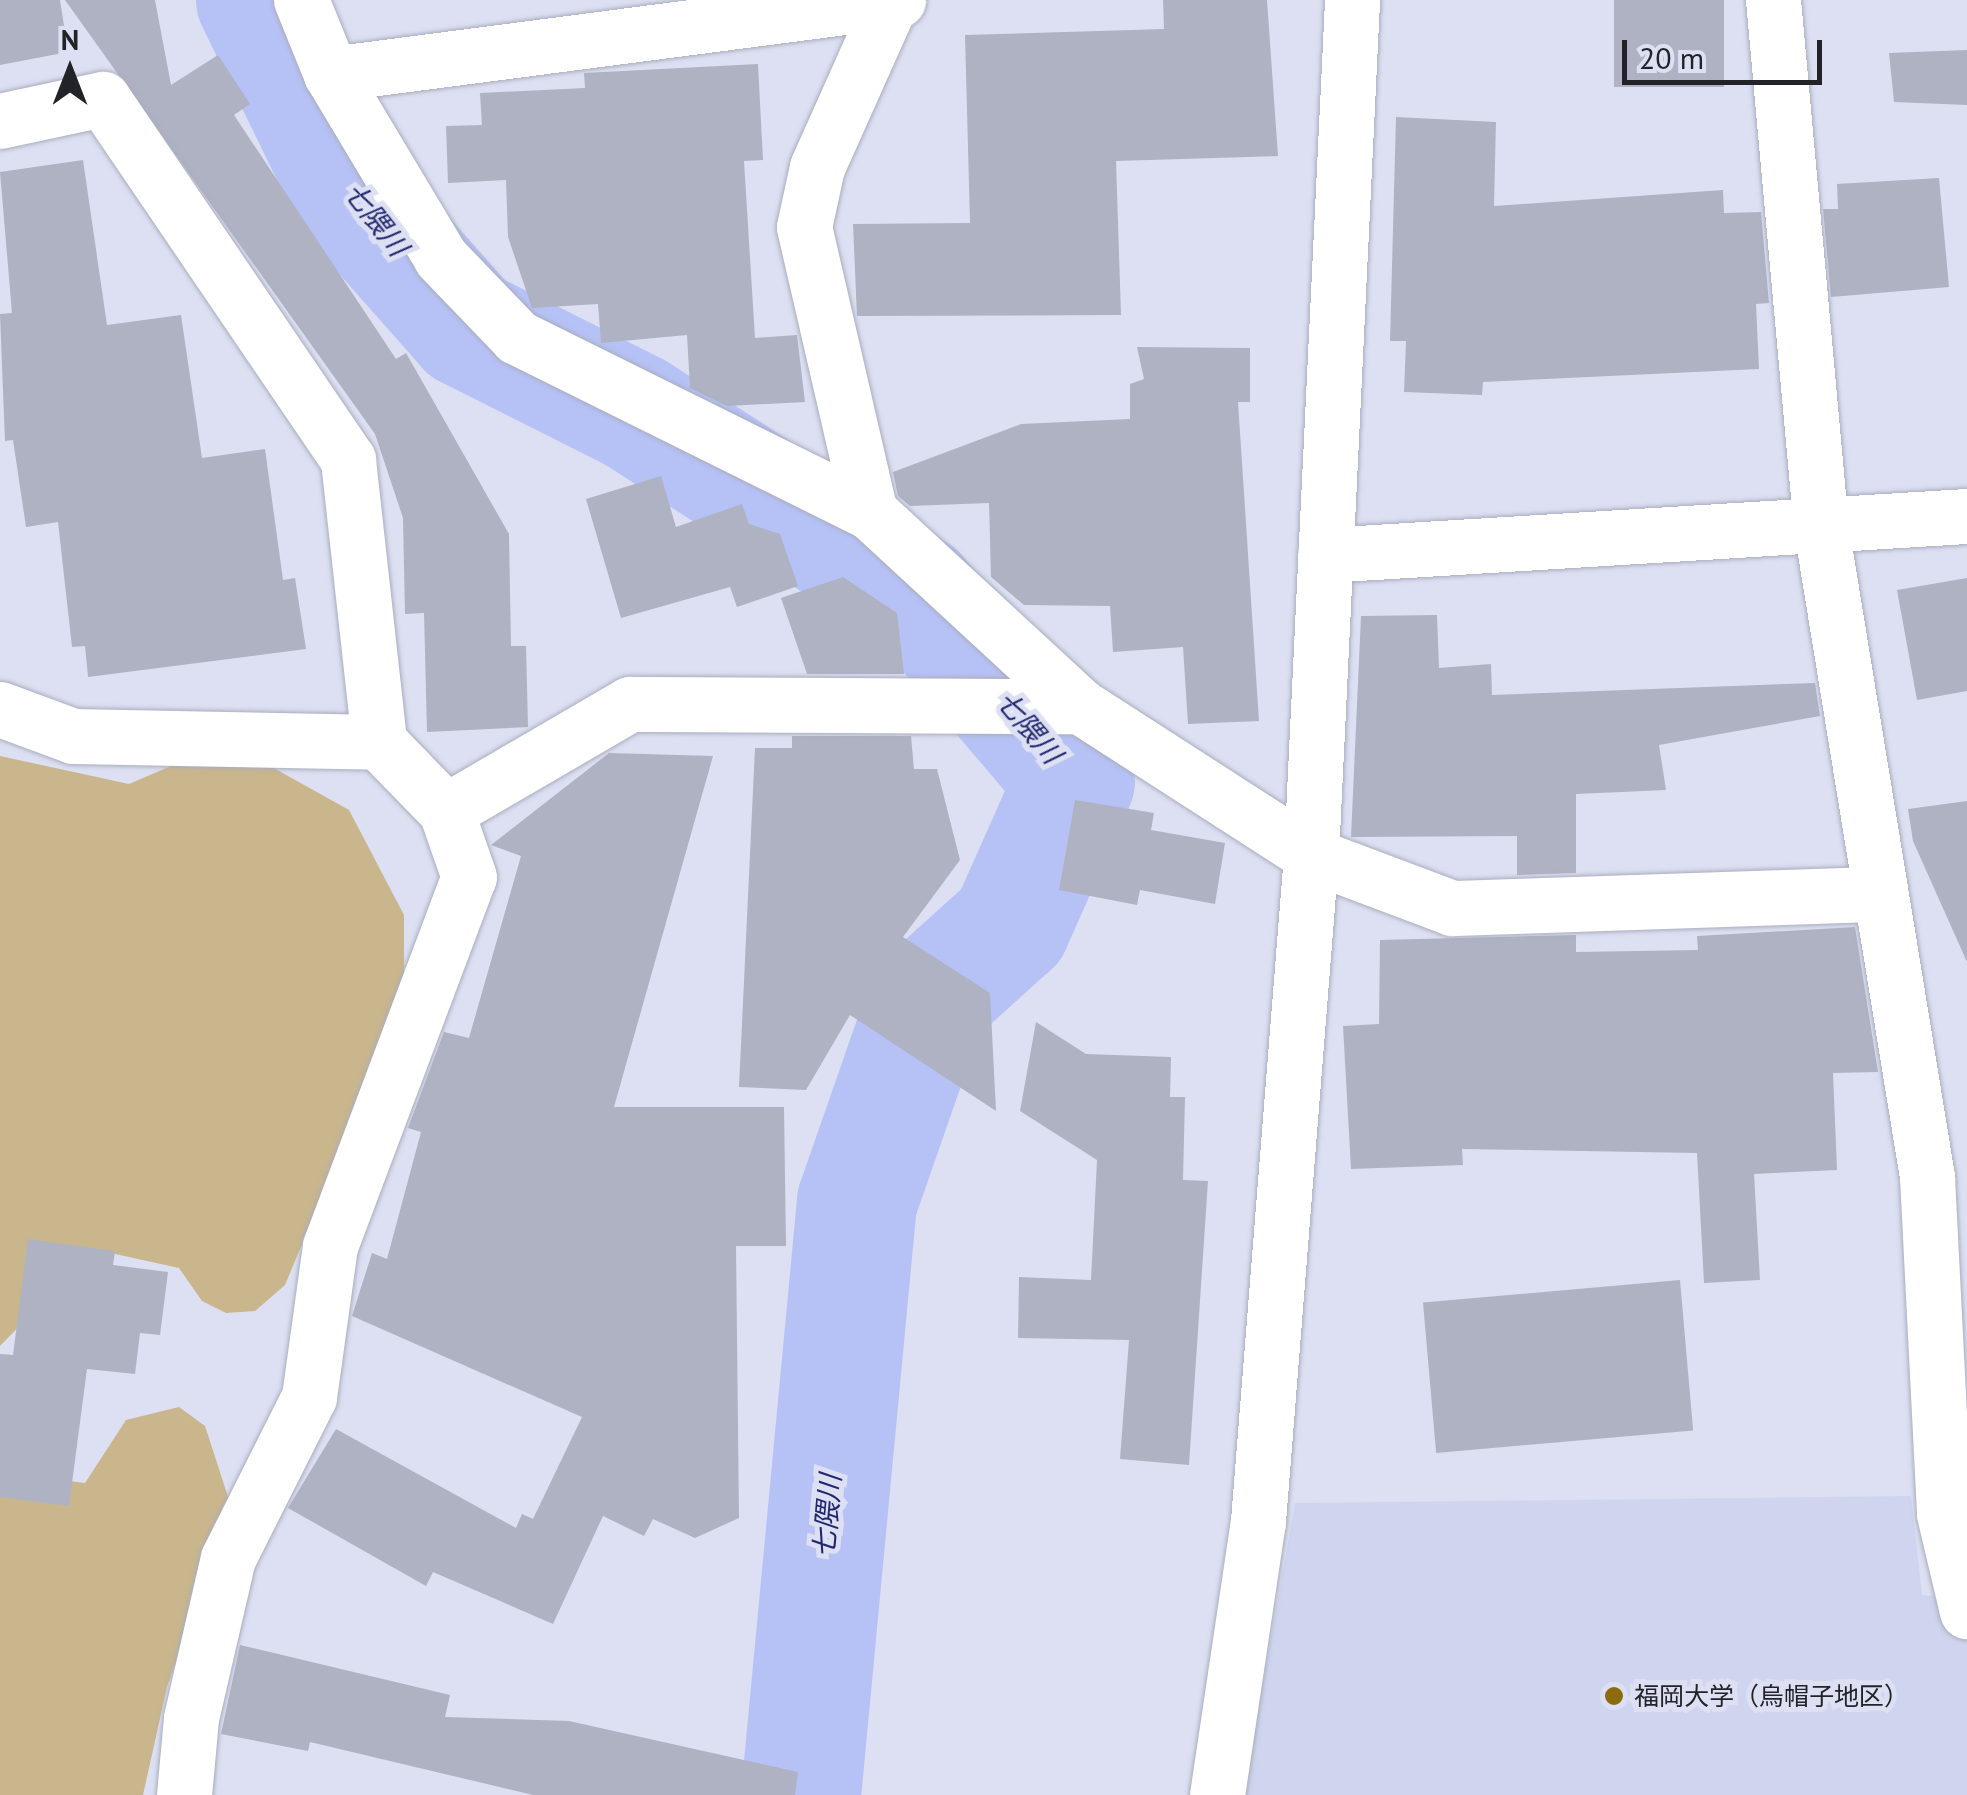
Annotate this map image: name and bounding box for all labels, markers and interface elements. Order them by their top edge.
north arrow [20,20,120,120]
scale bar [1627,20,1827,82]
text: N [61,21,79,58]
text: 20 m [1639,38,1704,77]
water label: 七隈川 [337,176,415,262]
water label: 七隈川 [989,684,1069,770]
water label: 七隈川 [807,1473,847,1559]
place label: 福岡大学（烏帽子地区） [1634,1681,1909,1711]
marker: 福岡大学（烏帽子地区） [1603,1685,1625,1707]

